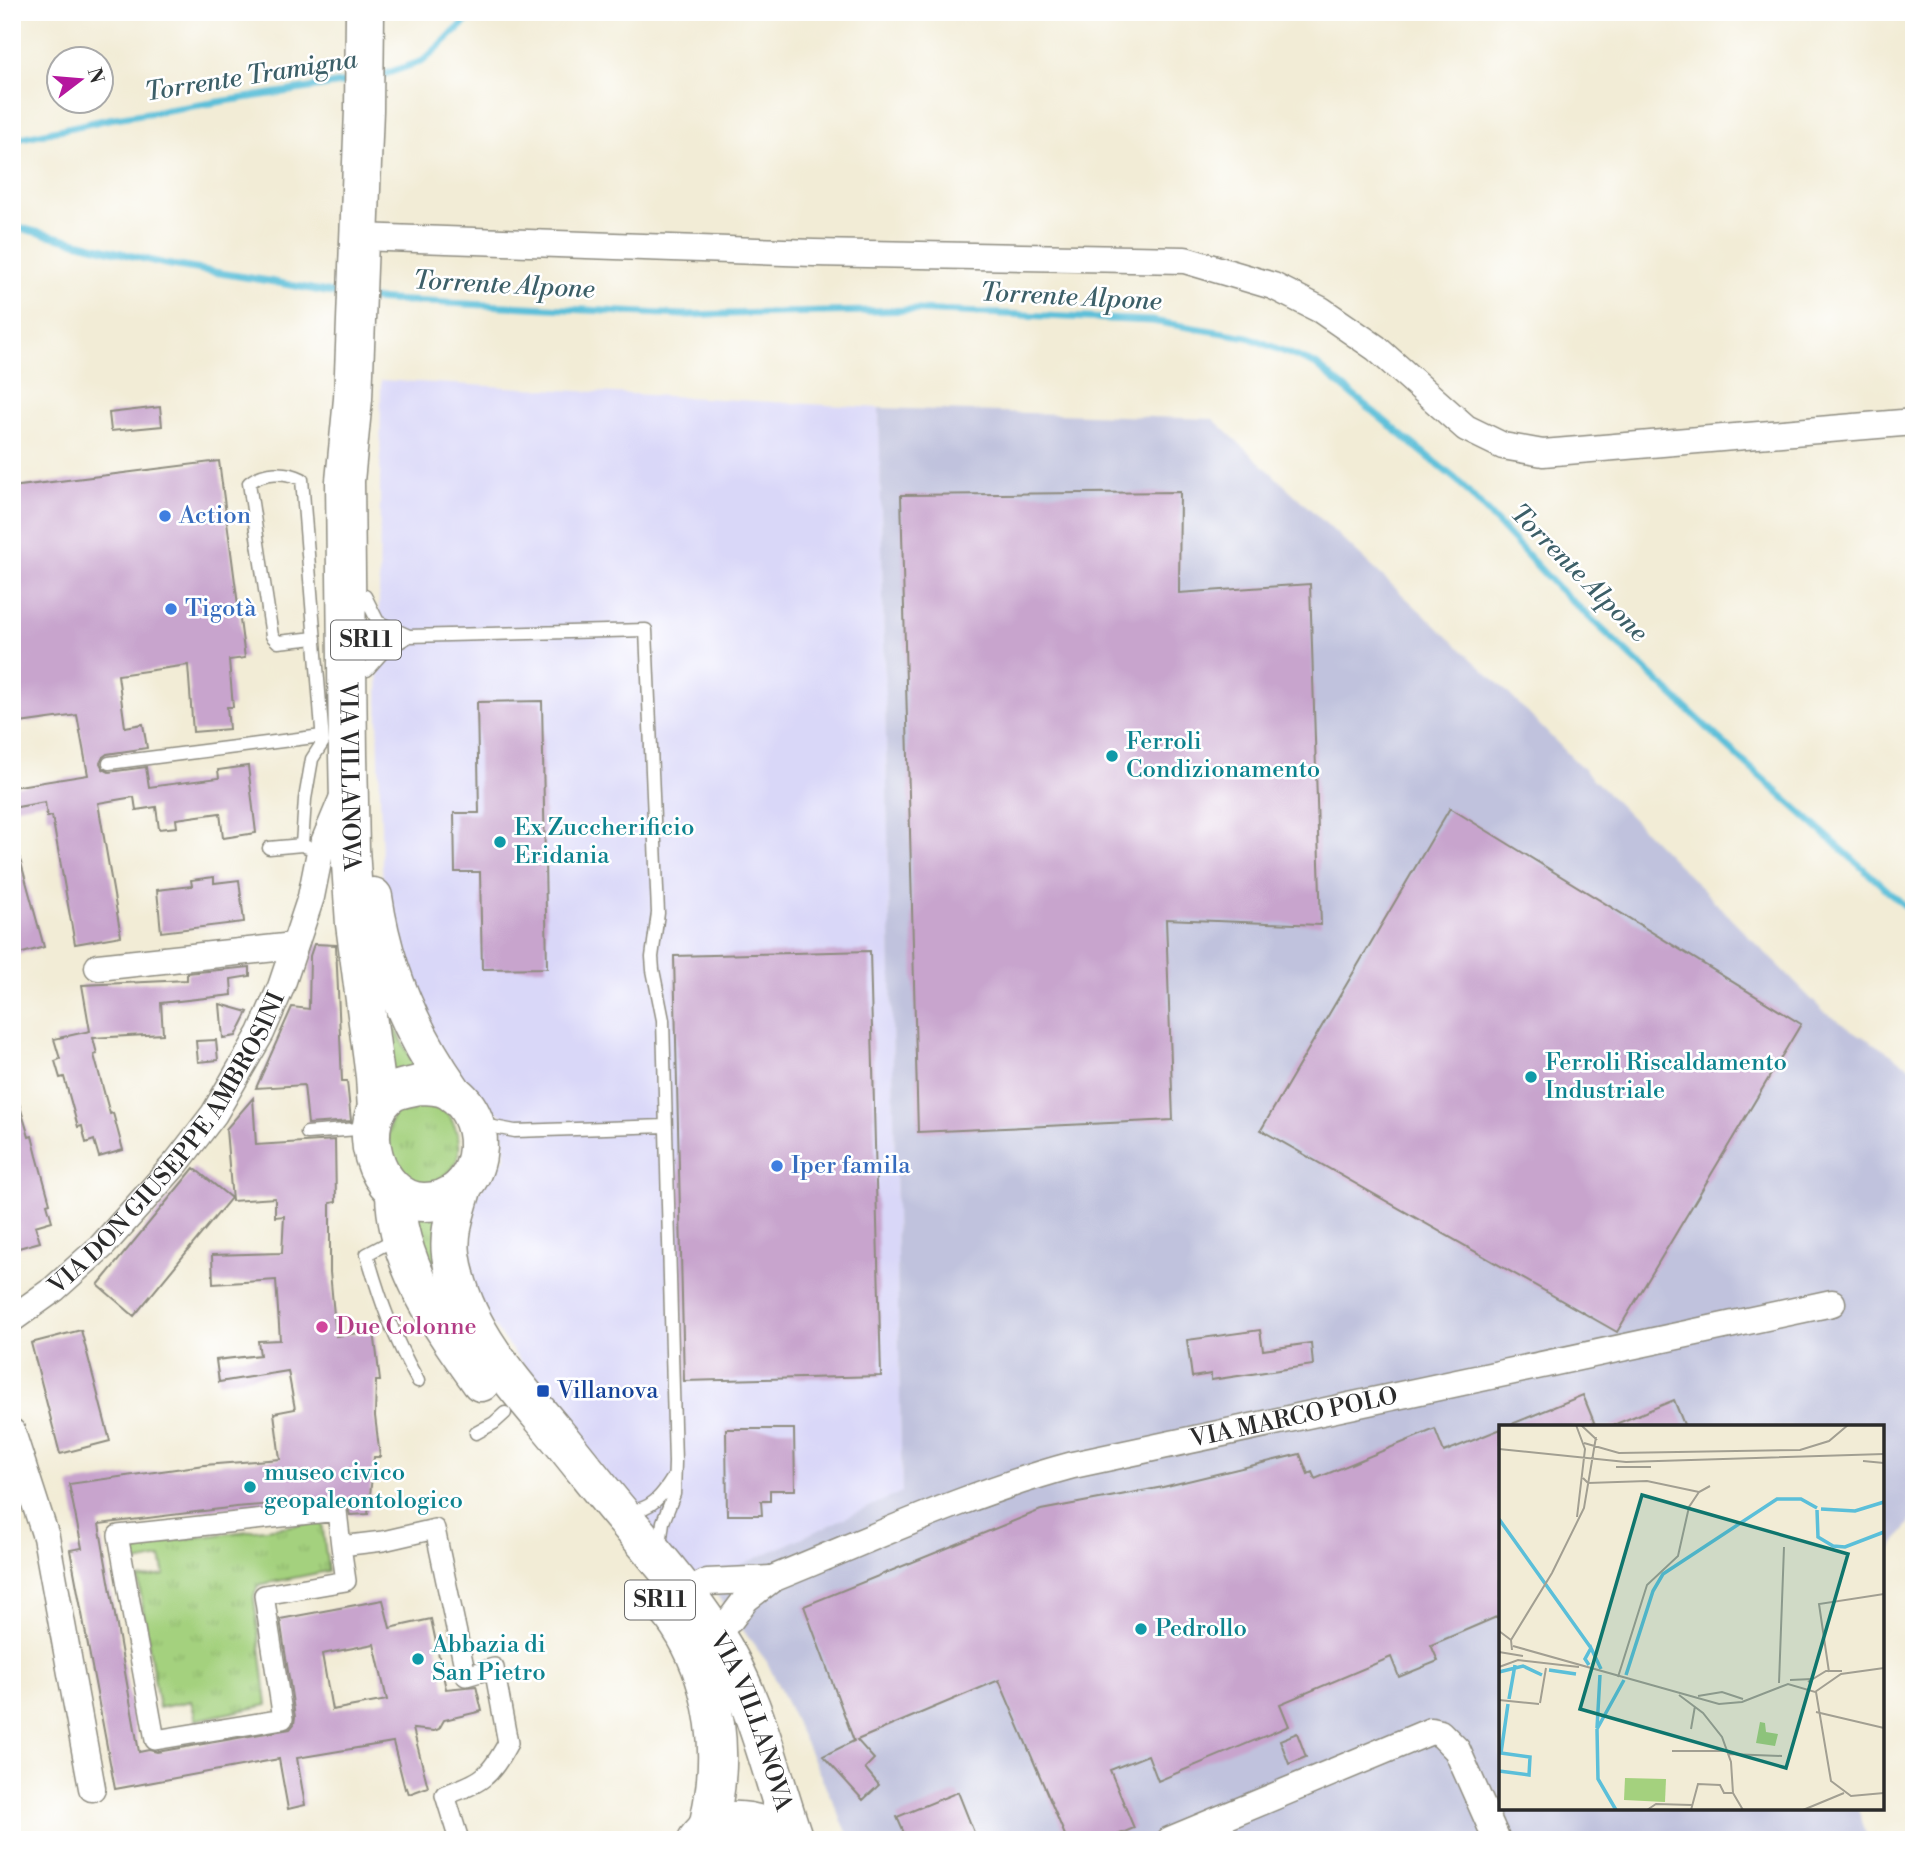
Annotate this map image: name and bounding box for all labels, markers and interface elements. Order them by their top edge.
water label: Torrente Tramigna [143,43,360,109]
north arrow [46,46,116,116]
text: N [82,65,109,86]
water label: Torrente Alpone [412,264,596,306]
water label: Torrente Alpone [979,276,1163,318]
water label: Torrente Alpone [1503,497,1655,649]
place label: Action [178,501,251,531]
marker: Action [157,508,173,524]
place label: Tigotà [185,594,257,624]
marker: Tigotà [163,601,179,617]
road number: SR11 [331,620,401,660]
street label: VIA VILLANOVA [332,681,366,872]
place label: Ferroli Condizionamento [1126,727,1320,785]
marker: Ferroli Condizionamento [1104,748,1120,764]
place label: Ex Zuccherificio Eridania [514,813,694,871]
marker: Ex Zuccherificio Eridania [492,834,508,850]
street label: VIA DON GIUSEPPE AMBROSINI [42,987,292,1302]
place label: Ferroli Riscaldamento Industriale [1545,1048,1787,1106]
marker: Ferroli Riscaldamento Industriale [1523,1069,1539,1085]
place label: Iper famila [791,1151,911,1181]
marker: Iper famila [769,1158,785,1174]
place label: Due Colonne [336,1312,477,1342]
marker: Due Colonne [314,1319,330,1335]
place label: Villanova [556,1376,659,1406]
street label: VIA MARCO POLO [1187,1381,1401,1455]
marker: Villanova [535,1383,551,1399]
inset map [1499,1425,1884,1810]
place label: museo civico geopaleontologico [264,1458,463,1516]
marker: museo civico geopaleontologico [242,1479,258,1495]
road number: SR11 [625,1581,695,1620]
place label: Pedrollo [1155,1614,1247,1644]
marker: Pedrollo [1133,1621,1149,1637]
street label: VIA VILLANOVA [702,1626,799,1815]
place label: Abbazia di San Pietro [431,1630,546,1688]
marker: Abbazia di San Pietro [410,1651,426,1667]

